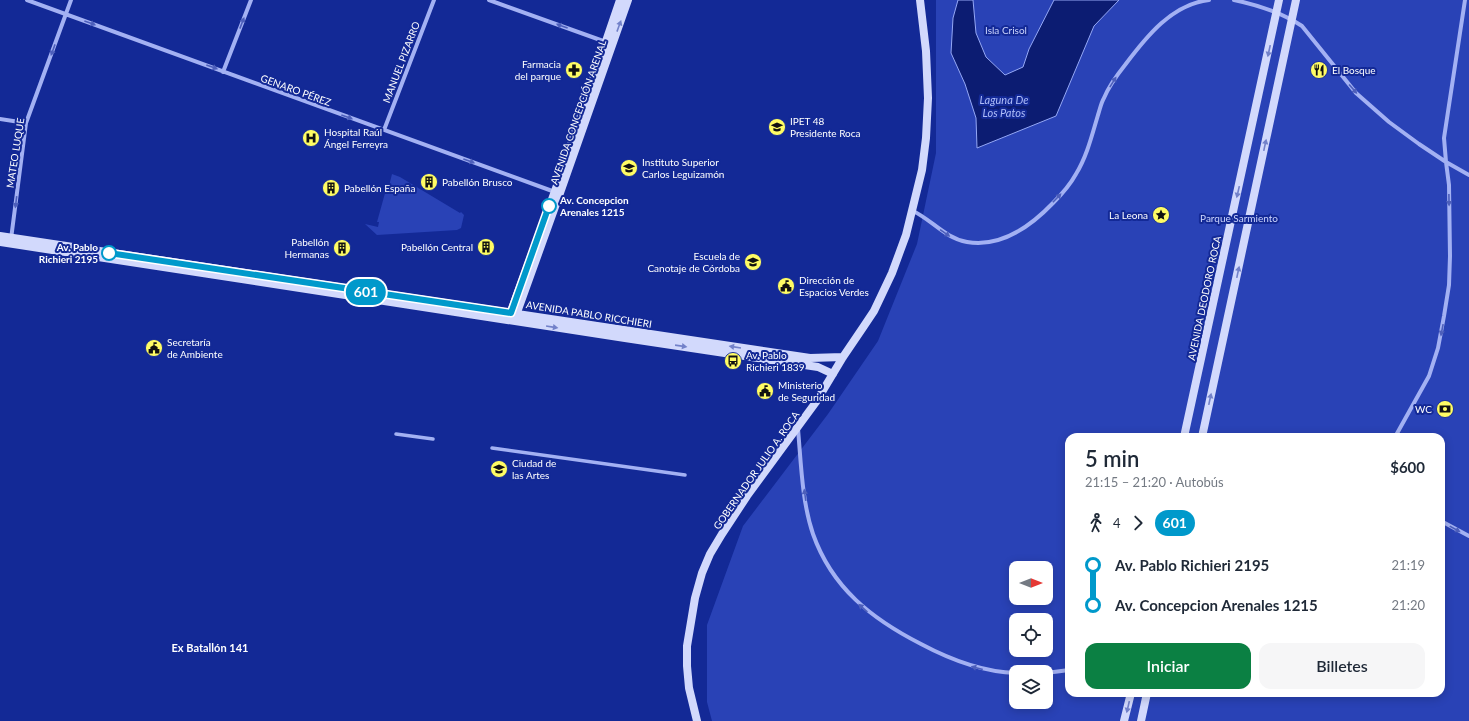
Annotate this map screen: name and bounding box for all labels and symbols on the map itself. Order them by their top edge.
one-way arrow [240,16,246,28]
one-way arrow [84,20,96,26]
street label: MANUEL PIZARRO [380,20,422,104]
one-way arrow [616,20,622,32]
one-way arrow [556,23,568,29]
park label: Isla Crisol [985,24,1027,36]
street label: AVENIDA CONCEPCIÓN ARENAL [548,38,608,186]
one-way arrow [50,44,56,56]
one-way arrow [1265,45,1271,57]
place label: Farmacia del parque [515,58,561,82]
pharmacy icon: Farmacia del parque [564,60,584,80]
restaurant icon: El Bosque [1309,60,1329,80]
place label: El Bosque [1332,64,1376,76]
one-way arrow [206,65,218,71]
street label: GENARO PÉREZ [259,72,333,108]
one-way arrow [1109,76,1116,88]
one-way arrow [1348,84,1357,95]
water label: Laguna De Los Patos [980,93,1028,119]
one-way arrow [342,114,354,120]
place label: IPET 48 Presidente Roca [790,115,861,139]
street label: MATEO LUQUE [4,117,26,189]
school or university icon: IPET 48 Presidente Roca [767,117,787,137]
place label: Hospital Raúl Ángel Ferreyra [324,126,388,150]
hospital icon: Hospital Raúl Ángel Ferreyra [301,128,321,148]
one-way arrow [1263,139,1269,151]
place label: Instituto Superior Carlos Leguizamón [642,156,724,180]
one-way arrow [464,158,476,164]
school or university icon: Instituto Superior Carlos Leguizamón [619,158,639,178]
building icon: Pabellón Brusco [419,172,439,192]
place label: Pabellón Brusco [442,176,513,188]
building icon: Pabellón España [321,178,341,198]
place label: Pabellón España [344,182,415,194]
one-way arrow [1234,185,1240,198]
one-way arrow [1053,193,1062,203]
place label: Av. Concepcion Arenales 1215 [559,194,629,218]
one-way arrow [1446,194,1453,206]
one-way arrow [13,196,19,208]
marker: Av. Concepcion Arenales 1215 [541,198,557,214]
place icon: La Leona [1151,205,1171,225]
place label: La Leona [1109,209,1148,221]
park label: Parque Sarmiento [1200,212,1278,224]
one-way arrow [939,229,950,237]
street label: AVENIDA DEODORO ROCA [1185,234,1223,361]
place label: Pabellón Hermanas [285,236,329,260]
building icon: Pabellón Central [476,237,496,257]
building icon: Pabellón Hermanas [332,238,352,258]
place label: Av. Pablo Richieri 2195 [39,241,98,265]
place label: Pabellón Central [401,241,473,253]
marker: Av. Pablo Richieri 2195 [101,245,117,261]
place label: Escuela de Canotaje de Córdoba [647,250,740,274]
school or university icon: Escuela de Canotaje de Córdoba [743,252,763,272]
one-way arrow [1235,266,1241,278]
place label: Dirección de Espacios Verdes [799,274,869,298]
public building icon: Dirección de Espacios Verdes [776,276,796,296]
line badge: 601 [343,279,389,305]
street label: AVENIDA PABLO RICCHIERI [525,298,653,330]
one-way arrow [546,324,558,330]
one-way arrow [1438,324,1444,336]
place label: Secretaría de Ambiente [167,336,223,360]
public building icon: Secretaría de Ambiente [144,338,164,358]
one-way arrow [674,343,687,349]
one-way arrow [729,344,741,350]
place label: Av. Pablo Richieri 1839 [746,349,805,373]
bus stop icon: Av. Pablo Richieri 1839 [723,351,743,371]
place label: Ministerio de Seguridad [778,379,835,403]
public building icon: Ministerio de Seguridad [755,381,775,401]
one-way arrow [1208,393,1214,405]
bank icon: WC [1435,399,1455,419]
place label: WC [1415,403,1432,415]
street label: GOBERNADOR JULIO A. ROCA [711,408,802,531]
place label: Ciudad de las Artes [512,457,556,481]
school or university icon: Ciudad de las Artes [489,459,509,479]
one-way arrow [802,489,808,501]
one-way arrow [1449,525,1461,532]
north arrow [1009,561,1053,605]
one-way arrow [858,603,869,612]
district label: Ex Batallón 141 [172,641,248,654]
one-way arrow [971,665,983,671]
one-way arrow [1124,701,1130,713]

